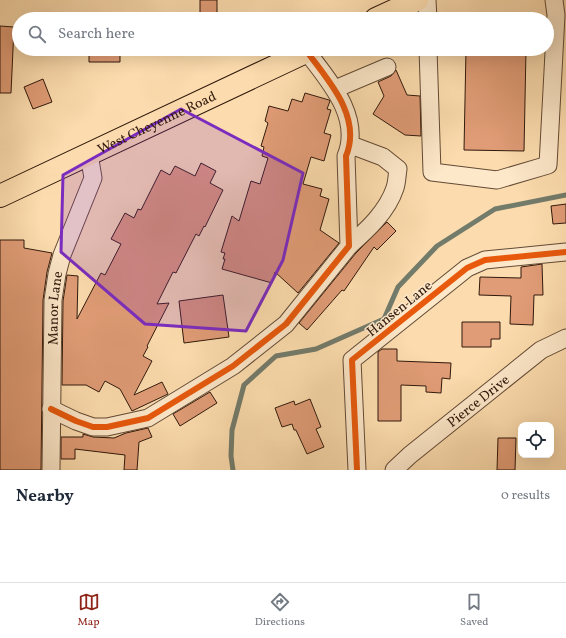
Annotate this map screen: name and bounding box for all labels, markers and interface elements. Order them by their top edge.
search box [12,12,554,56]
icon: search [26,23,48,45]
text: Search here [58,24,135,45]
street label: West Cheyenne Road [95,87,220,160]
street label: Manor Lane [44,270,68,345]
street label: Hansen Lane [363,277,437,342]
street label: Pierce Drive [444,371,514,433]
map controls [518,422,554,458]
button: locate [518,422,554,458]
text: Nearby [16,485,74,508]
text: 0 results [501,487,550,505]
tab: Map [78,591,100,630]
tab: Directions [255,591,305,630]
tab: Saved [460,591,488,630]

